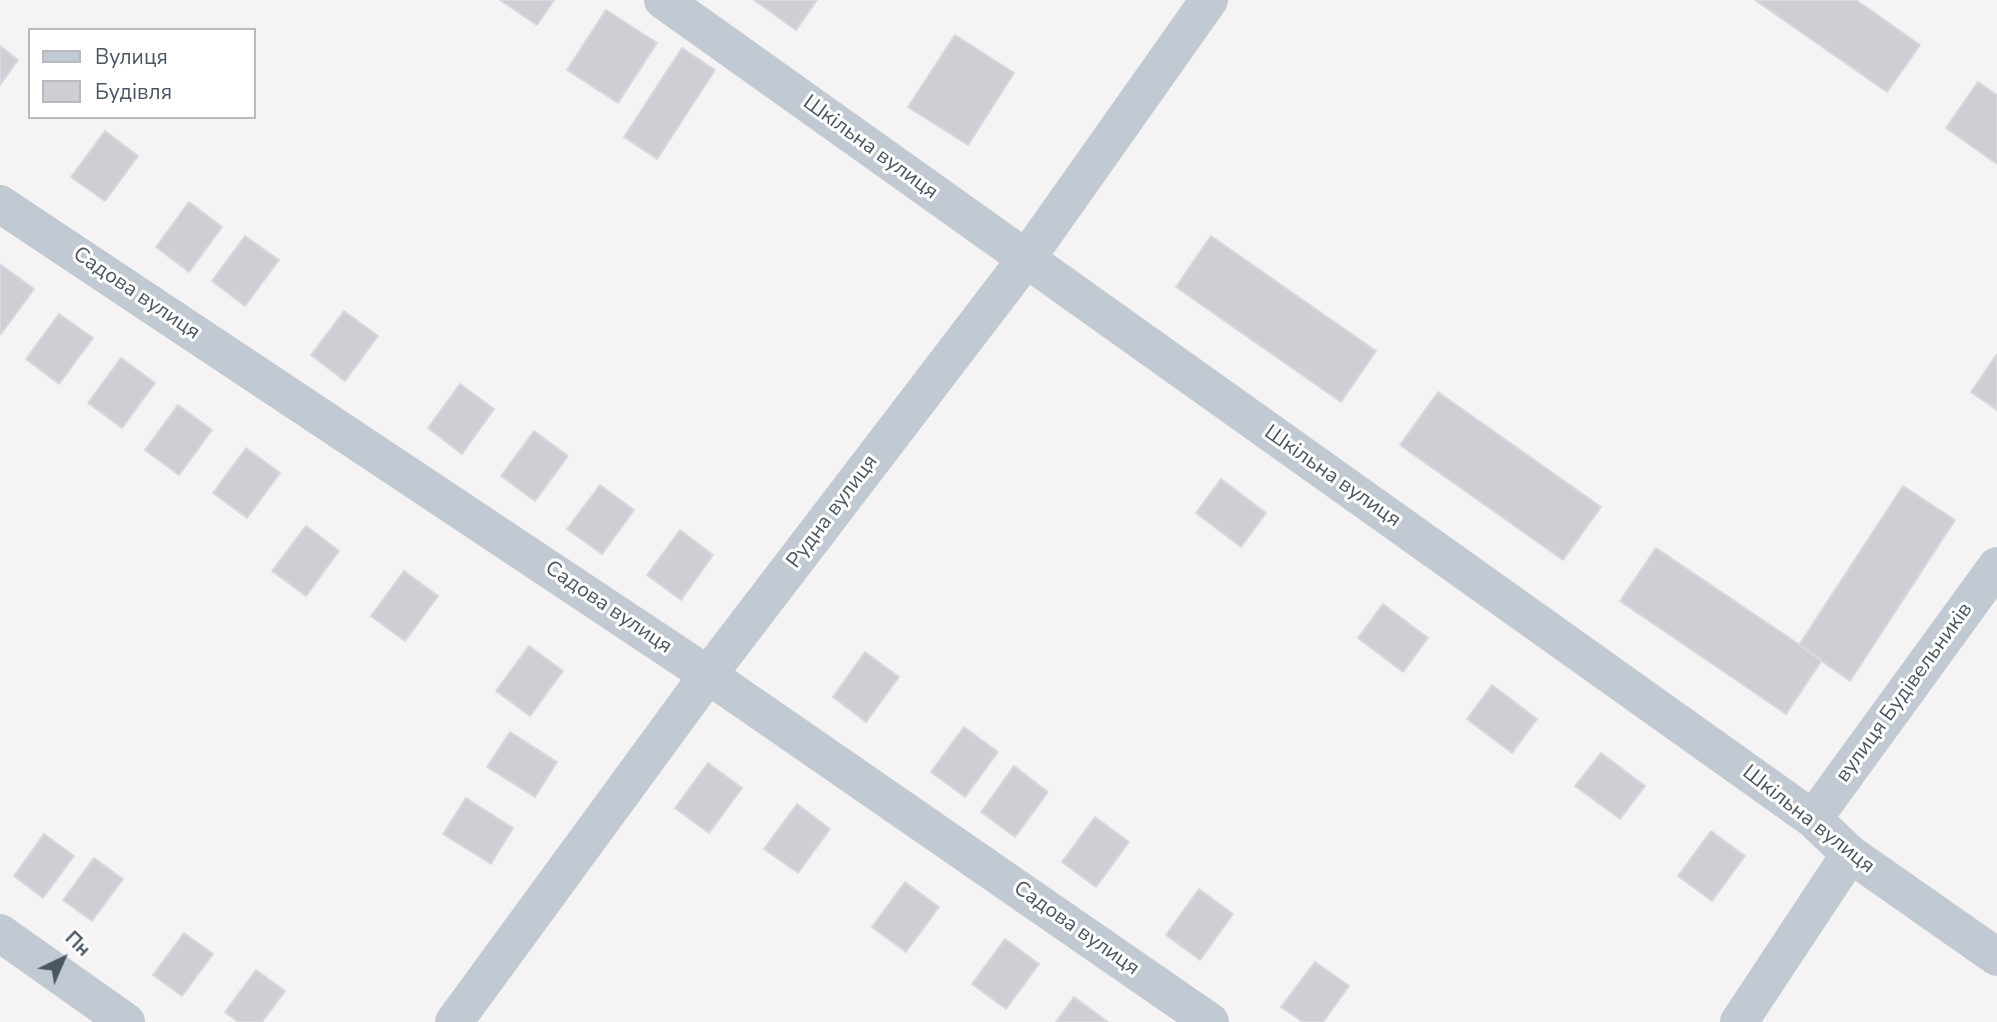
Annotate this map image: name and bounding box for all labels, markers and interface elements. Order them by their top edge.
legend [28,28,256,119]
text: Вулиця [95,43,168,71]
text: Будівля [95,78,172,106]
street label: Шкільна вулиця [798,91,942,205]
street label: Садова вулиця [68,242,204,346]
street label: Шкільна вулиця [1259,421,1405,533]
street label: Рудна вулиця [782,450,884,574]
street label: Садова вулиця [540,556,676,660]
street label: вулиця Будівельників [1831,598,1979,788]
street label: Шкільна вулиця [1737,761,1879,879]
street label: Садова вулиця [1008,876,1144,982]
north arrow [28,924,98,994]
text: Пн [59,925,96,962]

